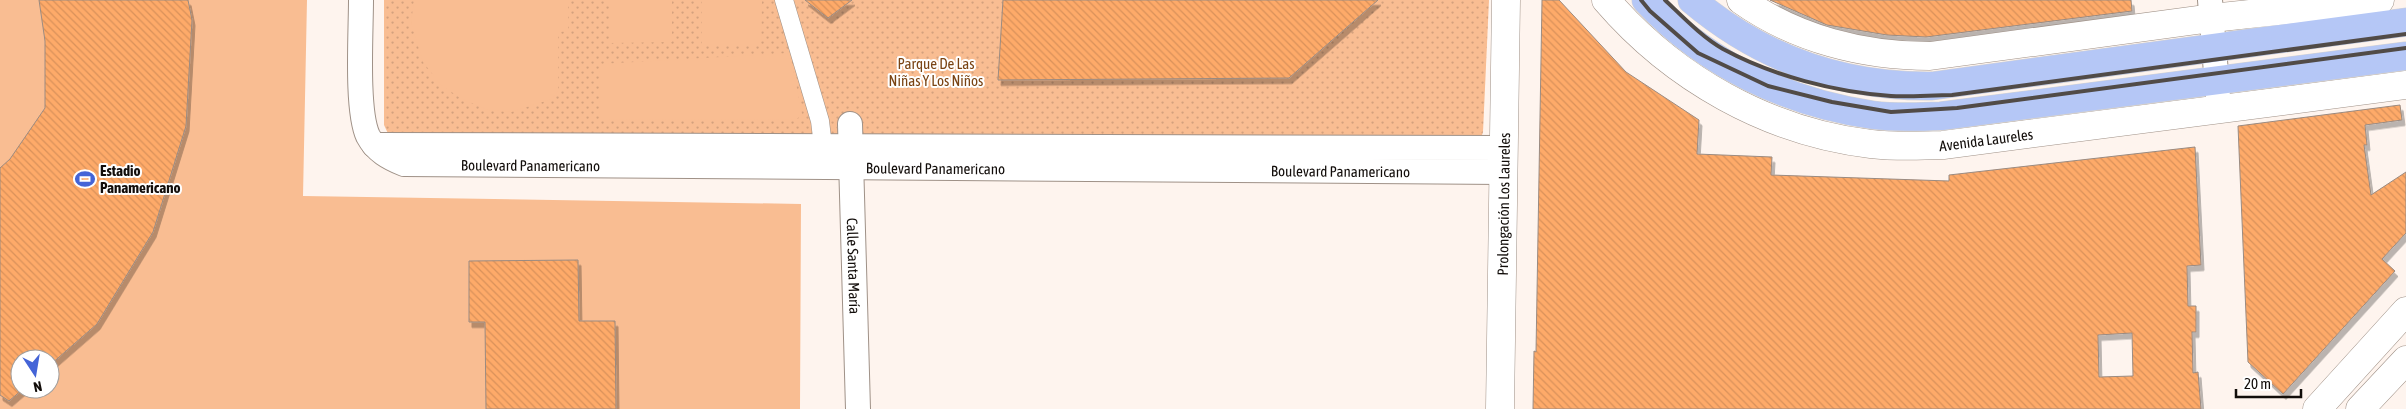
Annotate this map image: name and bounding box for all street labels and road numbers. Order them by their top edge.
street label: Avenida Laureles [1939,125,2034,154]
street label: Prolongación Los Laureles [1493,132,1513,276]
street label: Boulevard Panamericano [461,156,600,174]
street label: Boulevard Panamericano [866,159,1005,177]
street label: Boulevard Panamericano [1271,162,1410,180]
street label: Calle Santa María [844,218,864,314]

